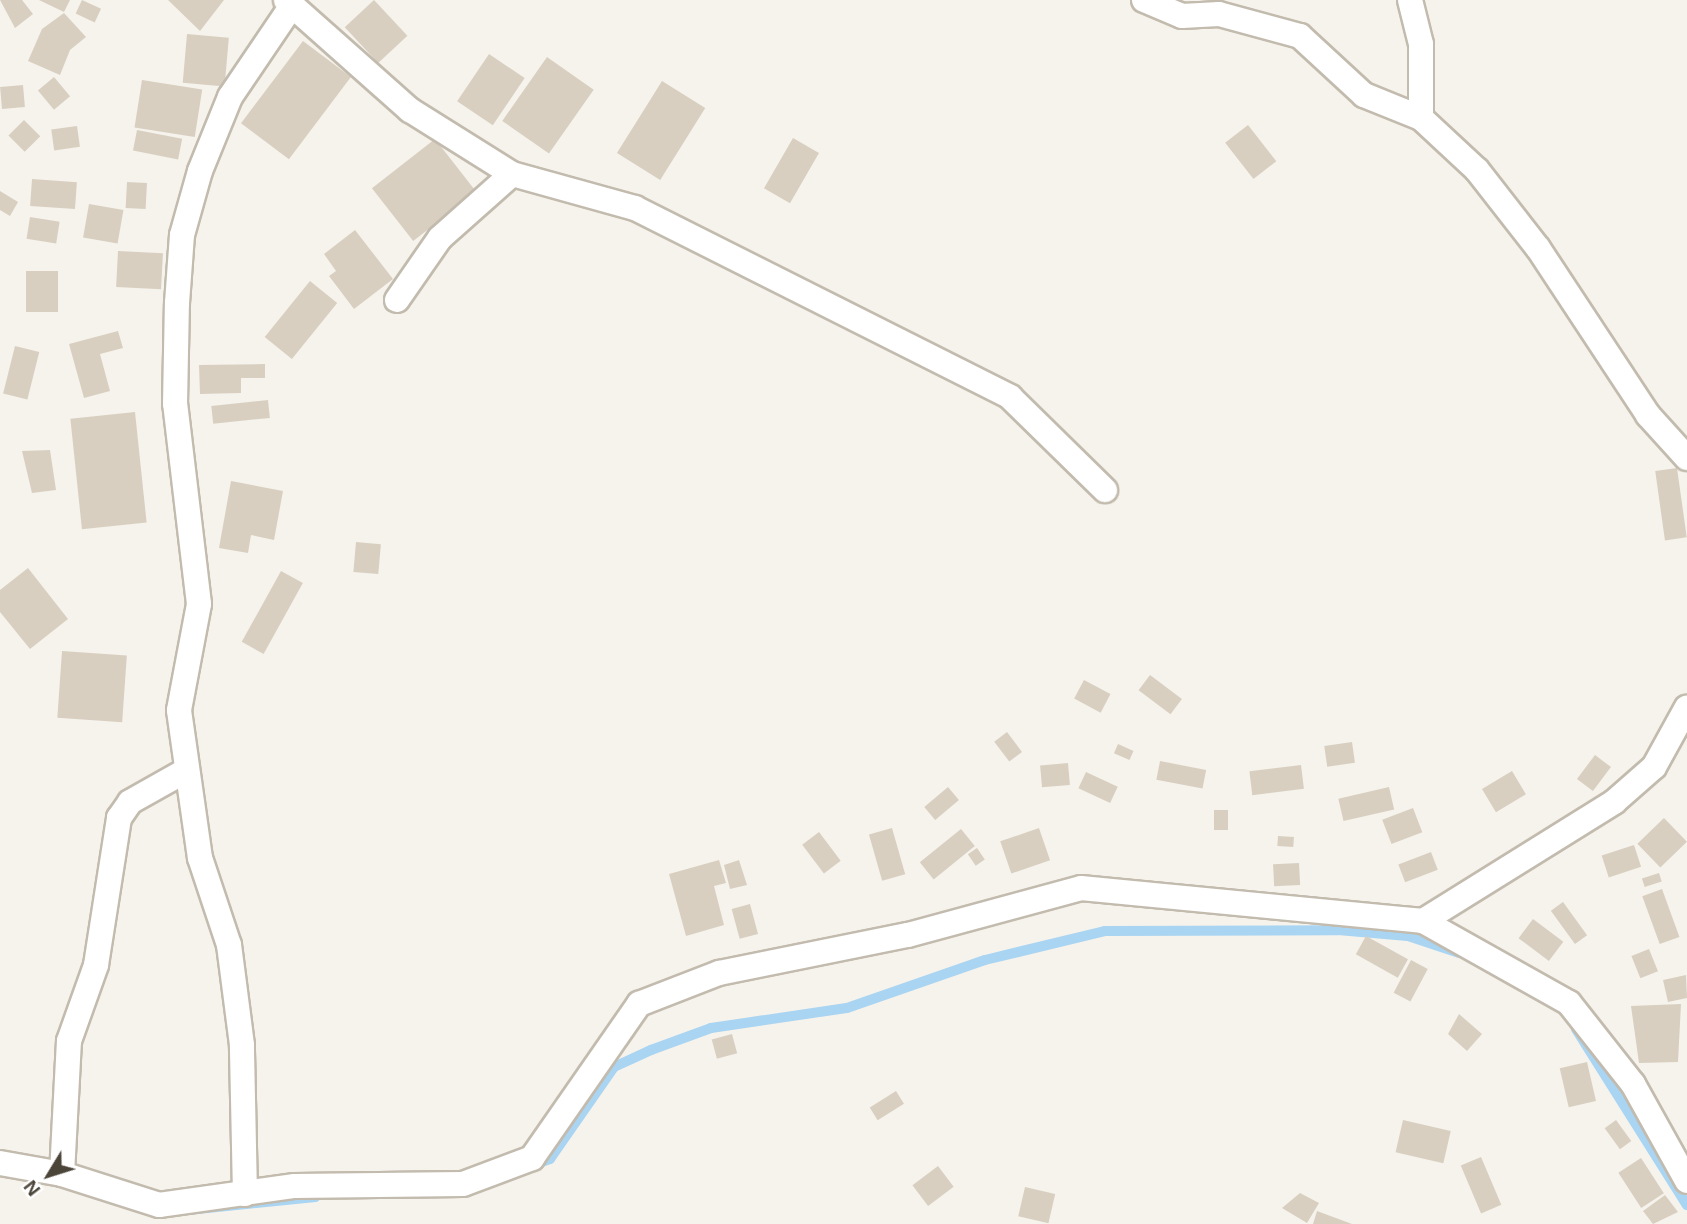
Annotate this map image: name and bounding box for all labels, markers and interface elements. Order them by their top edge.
north arrow [14,1140,84,1210]
text: N [20,1176,45,1200]

